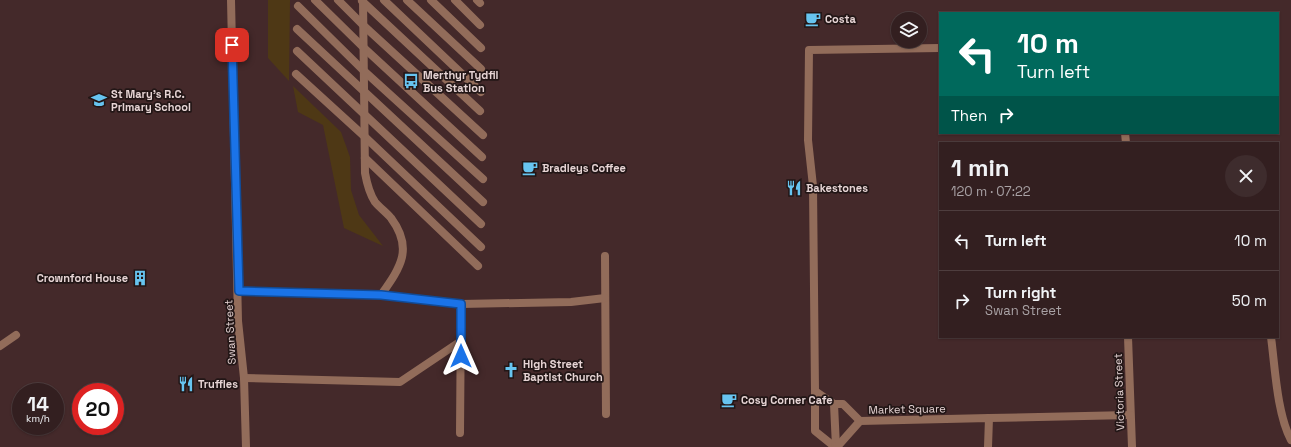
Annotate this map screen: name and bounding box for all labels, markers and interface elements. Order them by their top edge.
cafe icon: Costa [804,10,822,28]
place label: Costa [825,12,856,26]
map controls [891,12,927,48]
button: layers [891,12,927,48]
text: 10 m [1017,25,1079,61]
pin [215,28,249,62]
icon: left [951,28,1003,80]
icon: arrive [221,34,243,56]
text: Turn left [1017,60,1090,83]
place label: Merthyr Tydfil Bus Station [423,68,499,95]
bus stop icon: Merthyr Tydfil Bus Station [402,72,420,90]
place label: St Mary's R.C. Primary School [111,87,191,114]
school or university icon: St Mary's R.C. Primary School [90,91,108,109]
icon: right [995,104,1017,126]
text: Then [951,106,987,125]
text: 1 min [951,152,1010,183]
button: close [1225,155,1267,197]
cafe icon: Bradleys Coffee [521,159,539,177]
place label: Bradleys Coffee [542,161,626,175]
restaurant icon: Bakestones [785,179,803,197]
place label: Bakestones [806,181,868,195]
text: 120 m · 07:22 [951,183,1031,200]
icon: left [951,230,973,252]
text: Turn left [985,231,1047,250]
text: 10 m [1234,231,1267,250]
building icon: Crownford House [131,269,149,287]
place label: Crownford House [37,271,128,285]
text: Turn right [985,283,1056,302]
icon: right [951,290,973,312]
text: 50 m [1232,291,1267,310]
street label: Swan Street [221,299,239,365]
text: Swan Street [985,302,1062,319]
position arrow [440,335,482,377]
street label: Victoria Street [1111,353,1127,431]
place label: High Street Baptist Church [523,357,603,384]
church icon: High Street Baptist Church [502,361,520,379]
restaurant icon: Truffles [177,375,195,393]
place label: Truffles [198,377,238,391]
speed limit sign: 20 [72,383,124,435]
text: 14 [27,391,49,417]
cafe icon: Cosy Corner Cafe [720,391,738,409]
place label: Cosy Corner Cafe [741,393,833,407]
street label: Market Square [868,401,946,417]
text: km/h [26,412,50,425]

